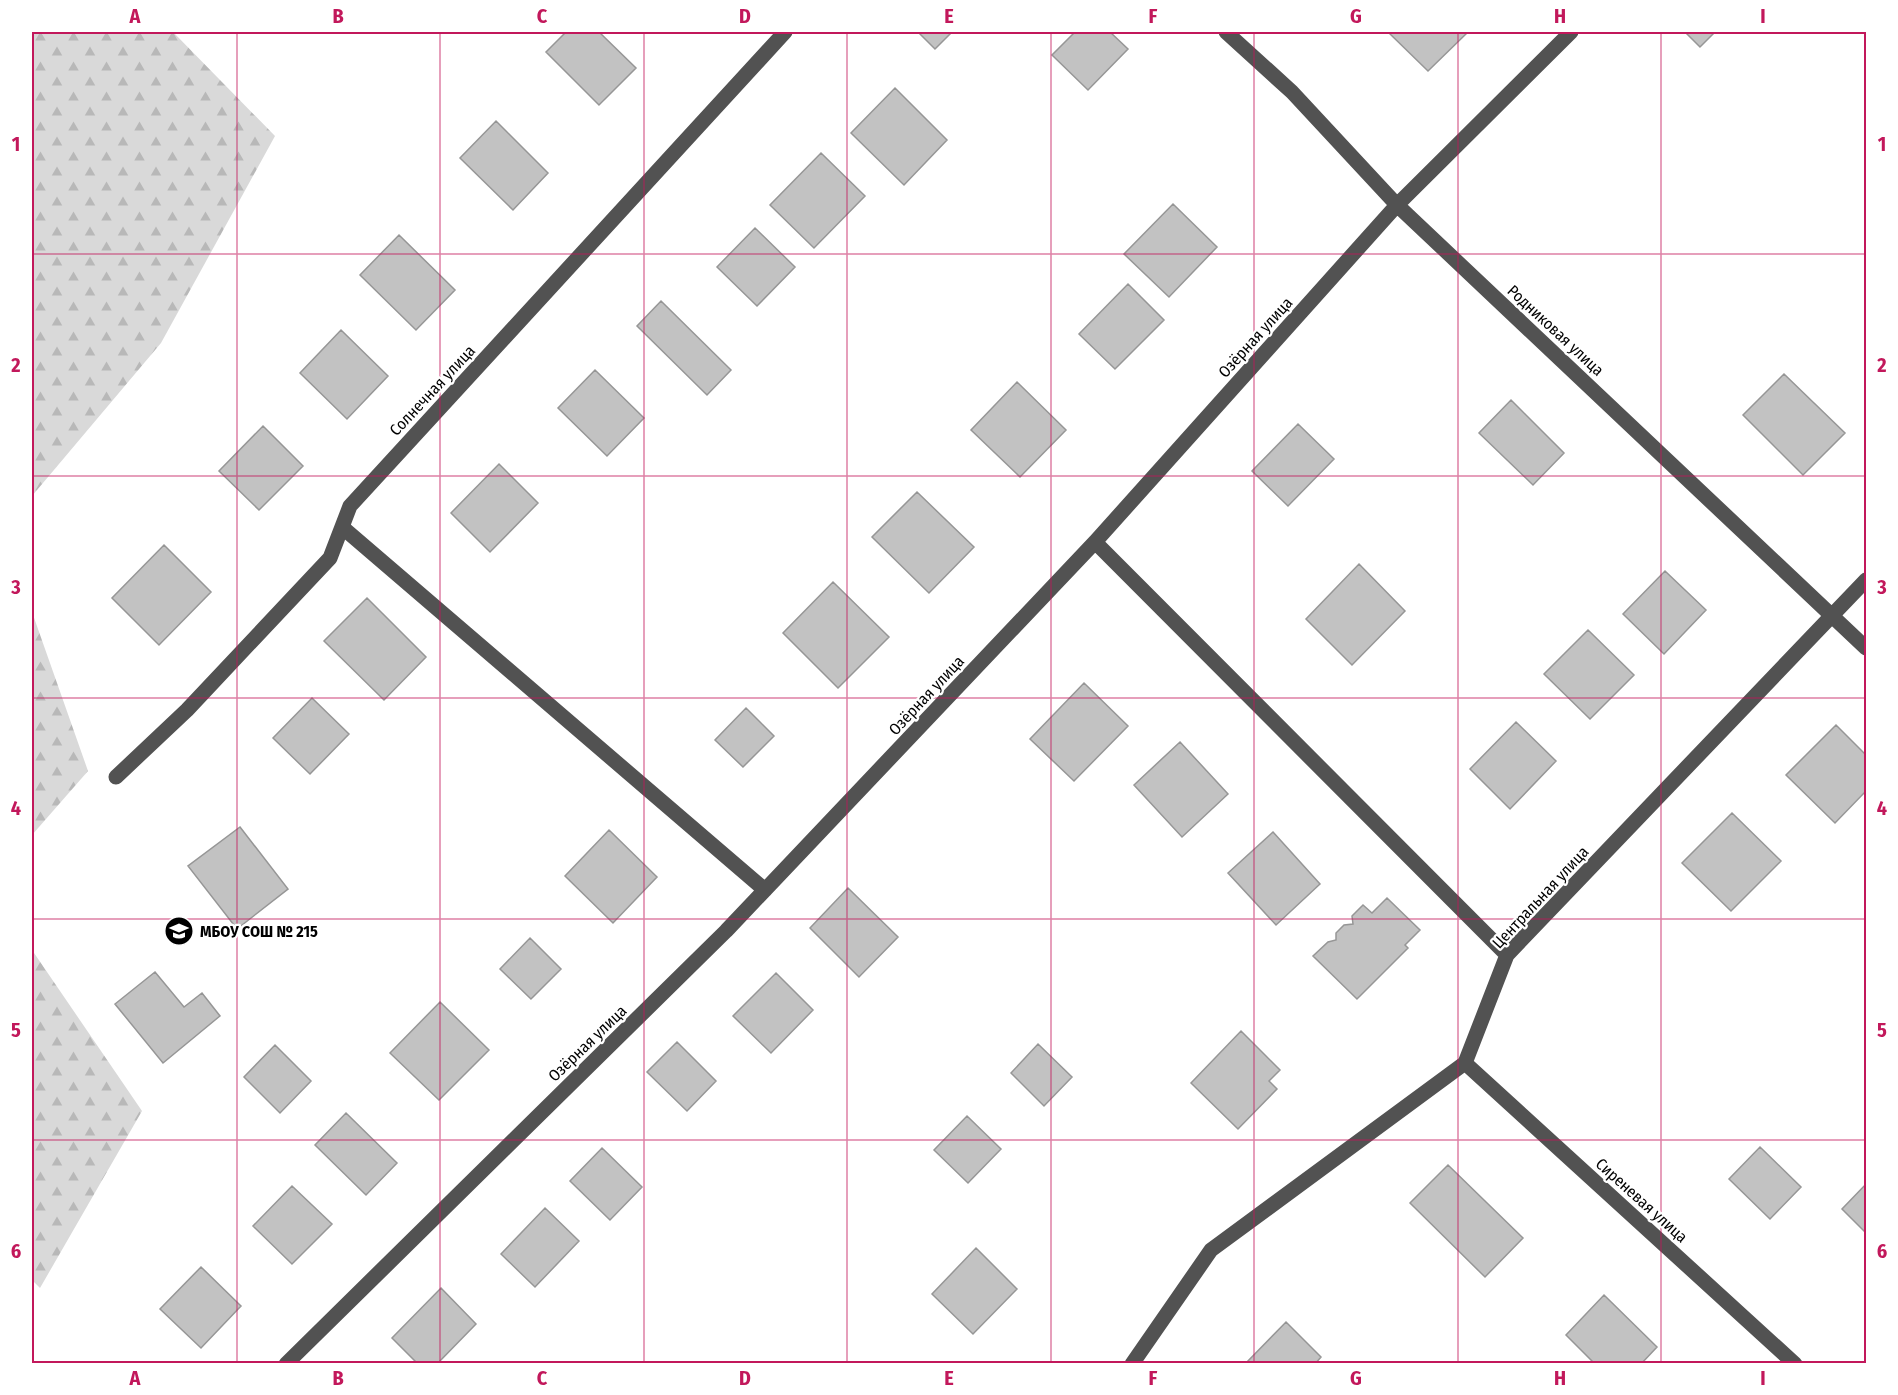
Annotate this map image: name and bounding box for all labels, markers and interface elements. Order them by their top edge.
text: A [129,4,142,28]
text: B [332,4,344,28]
text: C [537,4,548,28]
text: D [739,4,751,28]
text: E [944,4,954,28]
text: F [1149,4,1158,28]
text: G [1350,4,1362,28]
text: H [1554,4,1566,28]
text: I [1760,4,1766,28]
text: 1 [12,132,20,156]
text: 1 [1878,132,1886,156]
street label: Родниковая улица [1504,281,1608,380]
street label: Озёрная улица [1214,293,1296,381]
street label: Солнечная улица [386,341,479,440]
text: 2 [10,353,21,377]
text: 2 [1876,353,1887,377]
text: 3 [10,575,21,599]
text: 3 [1876,575,1887,599]
street label: Озёрная улица [885,652,968,739]
text: 4 [11,796,21,820]
text: 4 [1877,796,1887,820]
street label: Центральная улица [1488,842,1593,952]
school or university icon: МБОУ СОШ № 215 [163,915,195,947]
place label: МБОУ СОШ № 215 [200,922,318,941]
street label: Озёрная улица [544,1001,631,1085]
text: 5 [11,1018,21,1042]
text: 5 [1877,1018,1887,1042]
street label: Сиреневая улица [1592,1154,1692,1247]
text: 6 [11,1239,21,1263]
text: 6 [1877,1239,1887,1263]
text: A [129,1366,142,1390]
text: B [332,1366,344,1390]
text: C [537,1366,548,1390]
text: D [739,1366,751,1390]
text: E [944,1366,954,1390]
text: F [1149,1366,1158,1390]
text: G [1350,1366,1362,1390]
text: H [1554,1366,1566,1390]
text: I [1760,1366,1766,1390]

